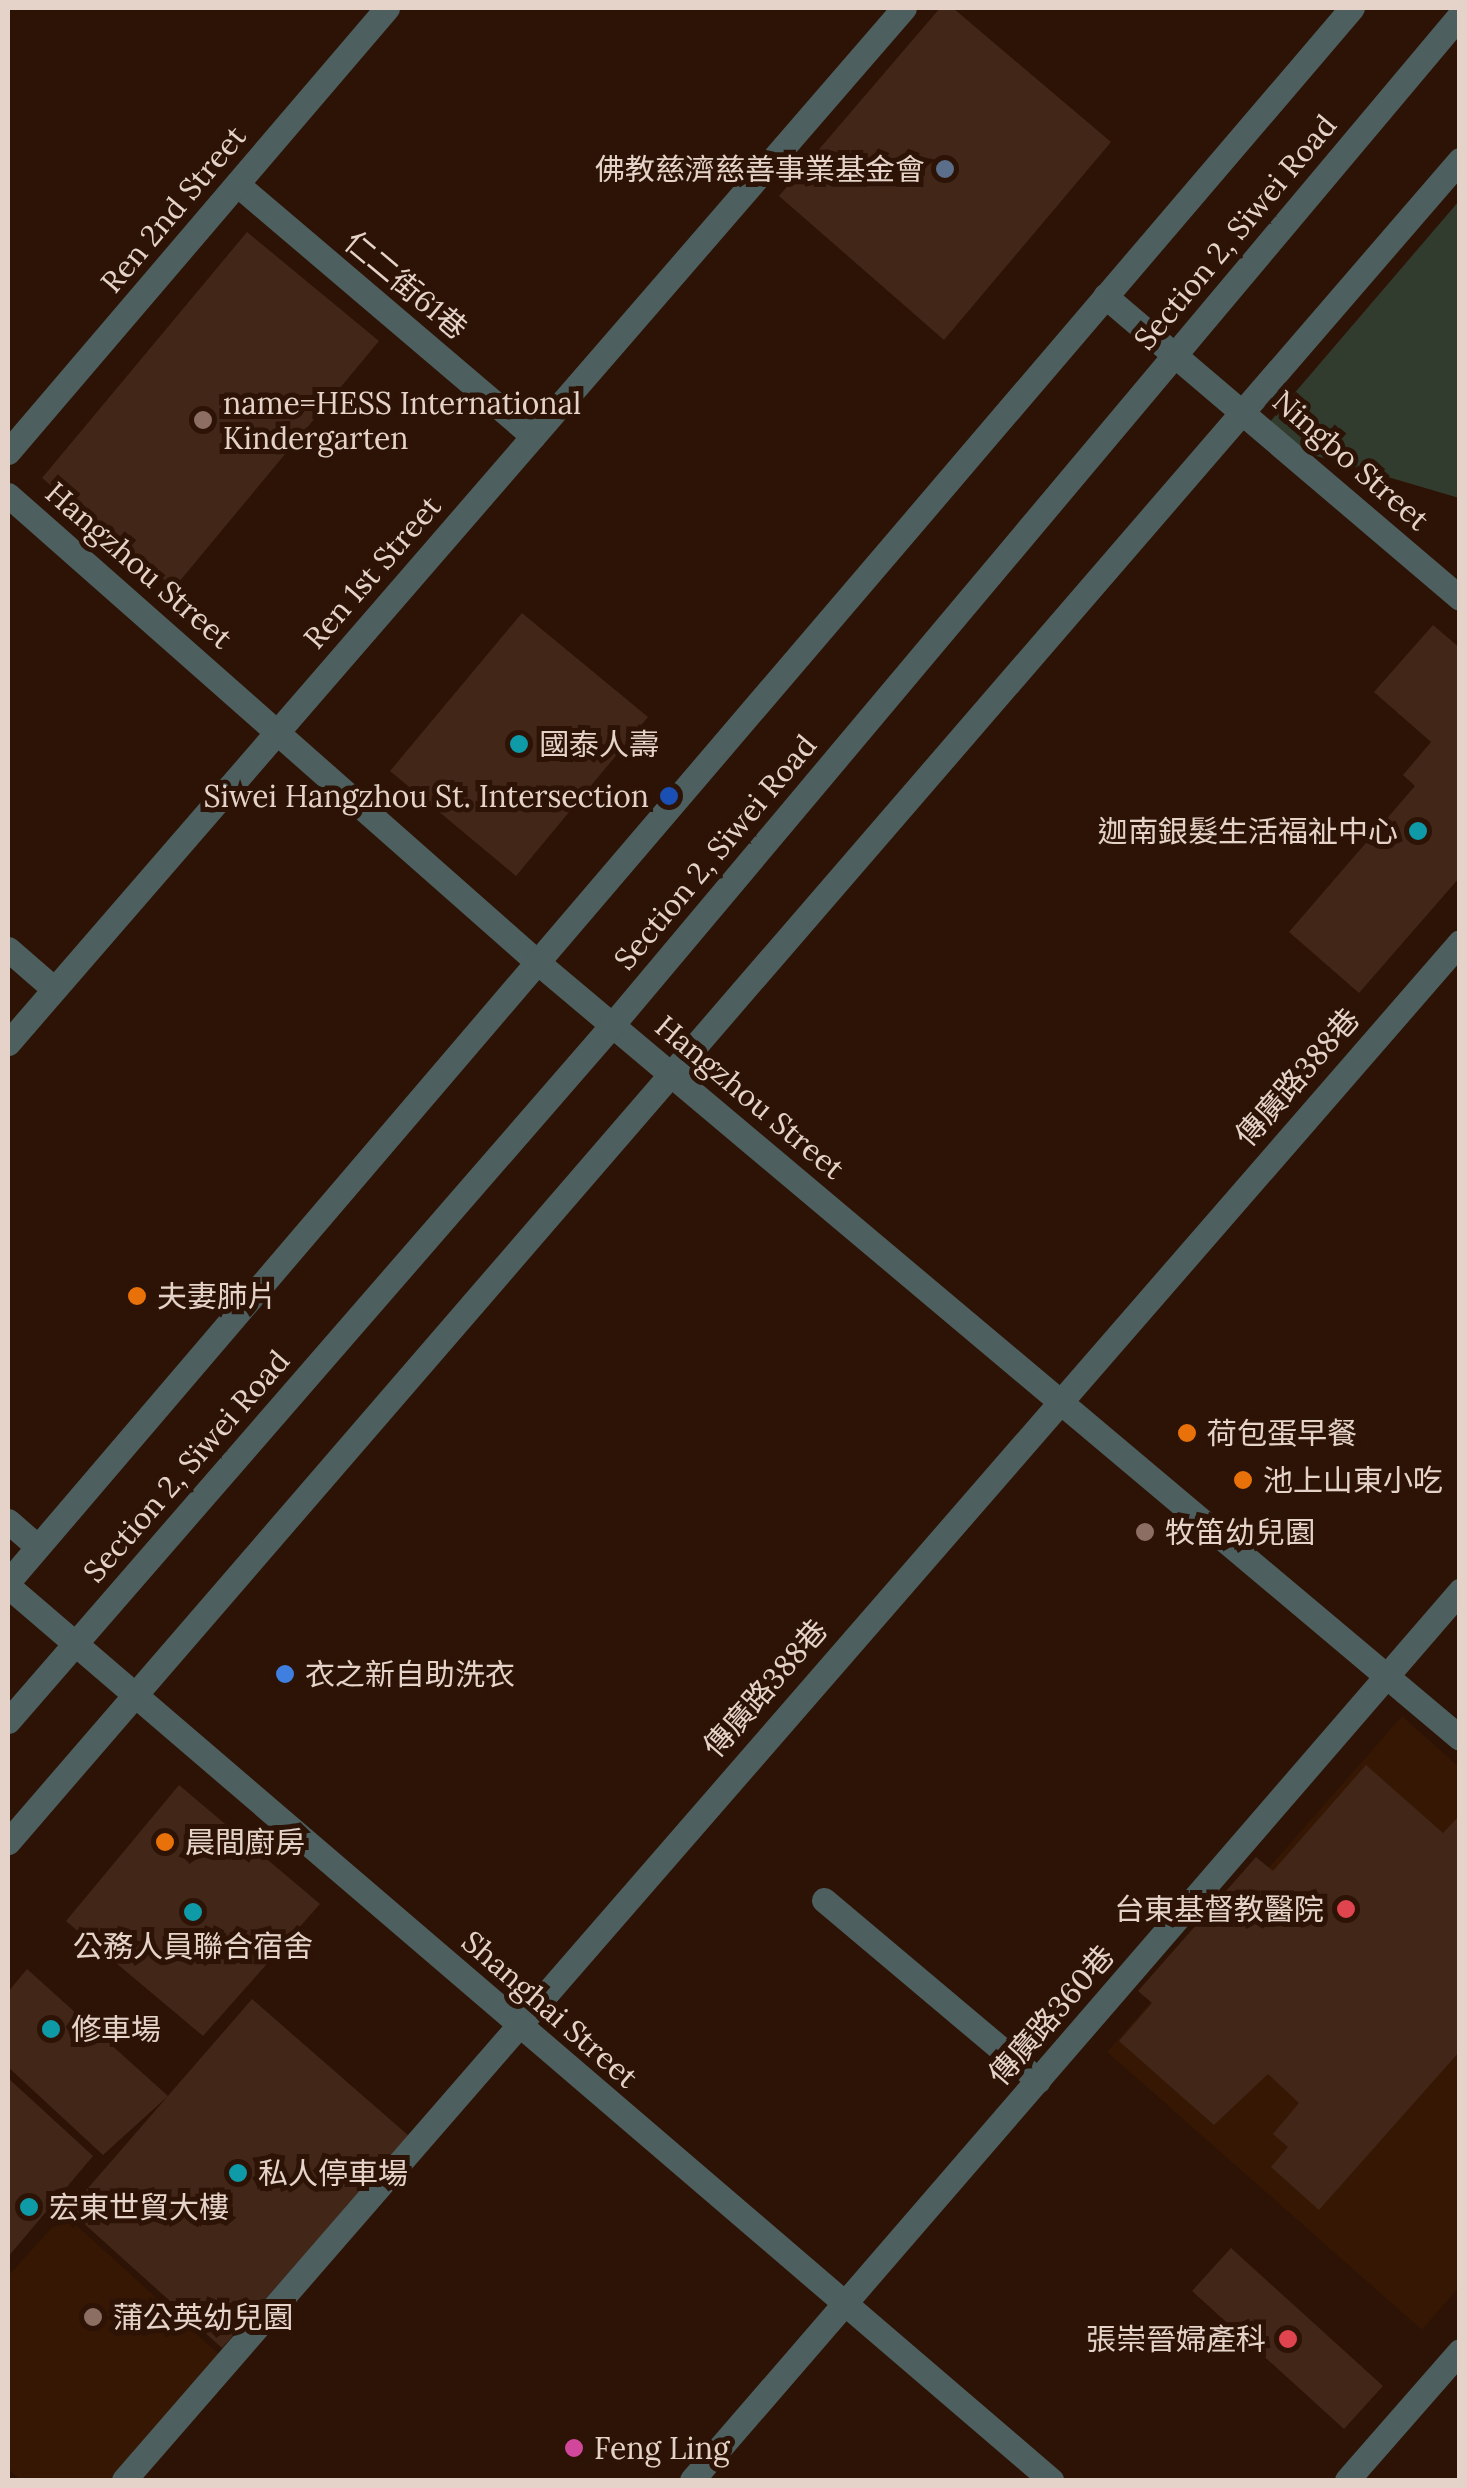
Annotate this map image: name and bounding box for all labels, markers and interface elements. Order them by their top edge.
street label: Section 2, Siwei Road [1126,107,1344,357]
street label: Ren 2nd Street [93,118,253,300]
place label: 佛教慈濟慈善事業基金會 [595,151,925,187]
marker: 佛教慈濟慈善事業基金會 [934,158,956,180]
street label: 仁二街61巷 [338,224,474,346]
street label: Ningbo Street [1266,383,1436,537]
place label: name=HESS International Kindergarten [223,385,581,456]
marker: name=HESS International Kindergarten [192,409,214,431]
street label: Hangzhou Street [38,474,240,656]
street label: Ren 1st Street [296,488,448,656]
place label: 國泰人壽 [539,726,659,762]
street label: Section 2, Siwei Road [606,727,824,977]
marker: 國泰人壽 [508,733,530,755]
place label: Siwei Hangzhou St. Intersection [204,778,649,814]
marker: Siwei Hangzhou St. Intersection [658,785,680,807]
place label: 迦南銀髮生活福祉中心 [1098,813,1398,849]
marker: 迦南銀髮生活福祉中心 [1407,820,1429,842]
street label: 傳廣路388巷 [1228,1001,1366,1153]
street label: Hangzhou Street [648,1008,852,1186]
place label: 夫妻肺片 [157,1278,277,1314]
marker: 夫妻肺片 [126,1285,148,1307]
street label: Section 2, Siwei Road [76,1343,296,1589]
place label: 荷包蛋早餐 [1207,1415,1357,1451]
marker: 荷包蛋早餐 [1176,1422,1198,1444]
place label: 池上山東小吃 [1263,1462,1443,1498]
marker: 池上山東小吃 [1232,1469,1254,1491]
place label: 牧笛幼兒園 [1165,1514,1315,1550]
marker: 牧笛幼兒園 [1134,1521,1156,1543]
street label: 傳廣路388巷 [696,1612,834,1764]
place label: 衣之新自助洗衣 [305,1656,515,1692]
marker: 衣之新自助洗衣 [274,1663,296,1685]
place label: 晨間廚房 [185,1824,305,1860]
marker: 晨間廚房 [154,1831,176,1853]
place label: 台東基督教醫院 [1114,1891,1324,1927]
marker: 台東基督教醫院 [1333,1896,1359,1922]
marker: 公務人員聯合宿舍 [182,1901,204,1923]
street label: Shanghai Street [455,1923,645,2095]
place label: 公務人員聯合宿舍 [73,1928,313,1964]
street label: 傳廣路360巷 [981,1938,1121,2092]
place label: 修車場 [71,2011,161,2047]
marker: 修車場 [40,2018,62,2040]
place label: 私人停車場 [258,2155,408,2191]
marker: 私人停車場 [227,2162,249,2184]
place label: 宏東世貿大樓 [49,2189,229,2225]
marker: 宏東世貿大樓 [18,2196,40,2218]
place label: 蒲公英幼兒園 [113,2299,293,2335]
marker: 蒲公英幼兒園 [82,2306,104,2328]
place label: 張崇晉婦產科 [1086,2321,1266,2357]
marker: 張崇晉婦產科 [1275,2326,1301,2352]
place label: Feng Ling [594,2430,730,2466]
marker: Feng Ling [563,2437,585,2459]

